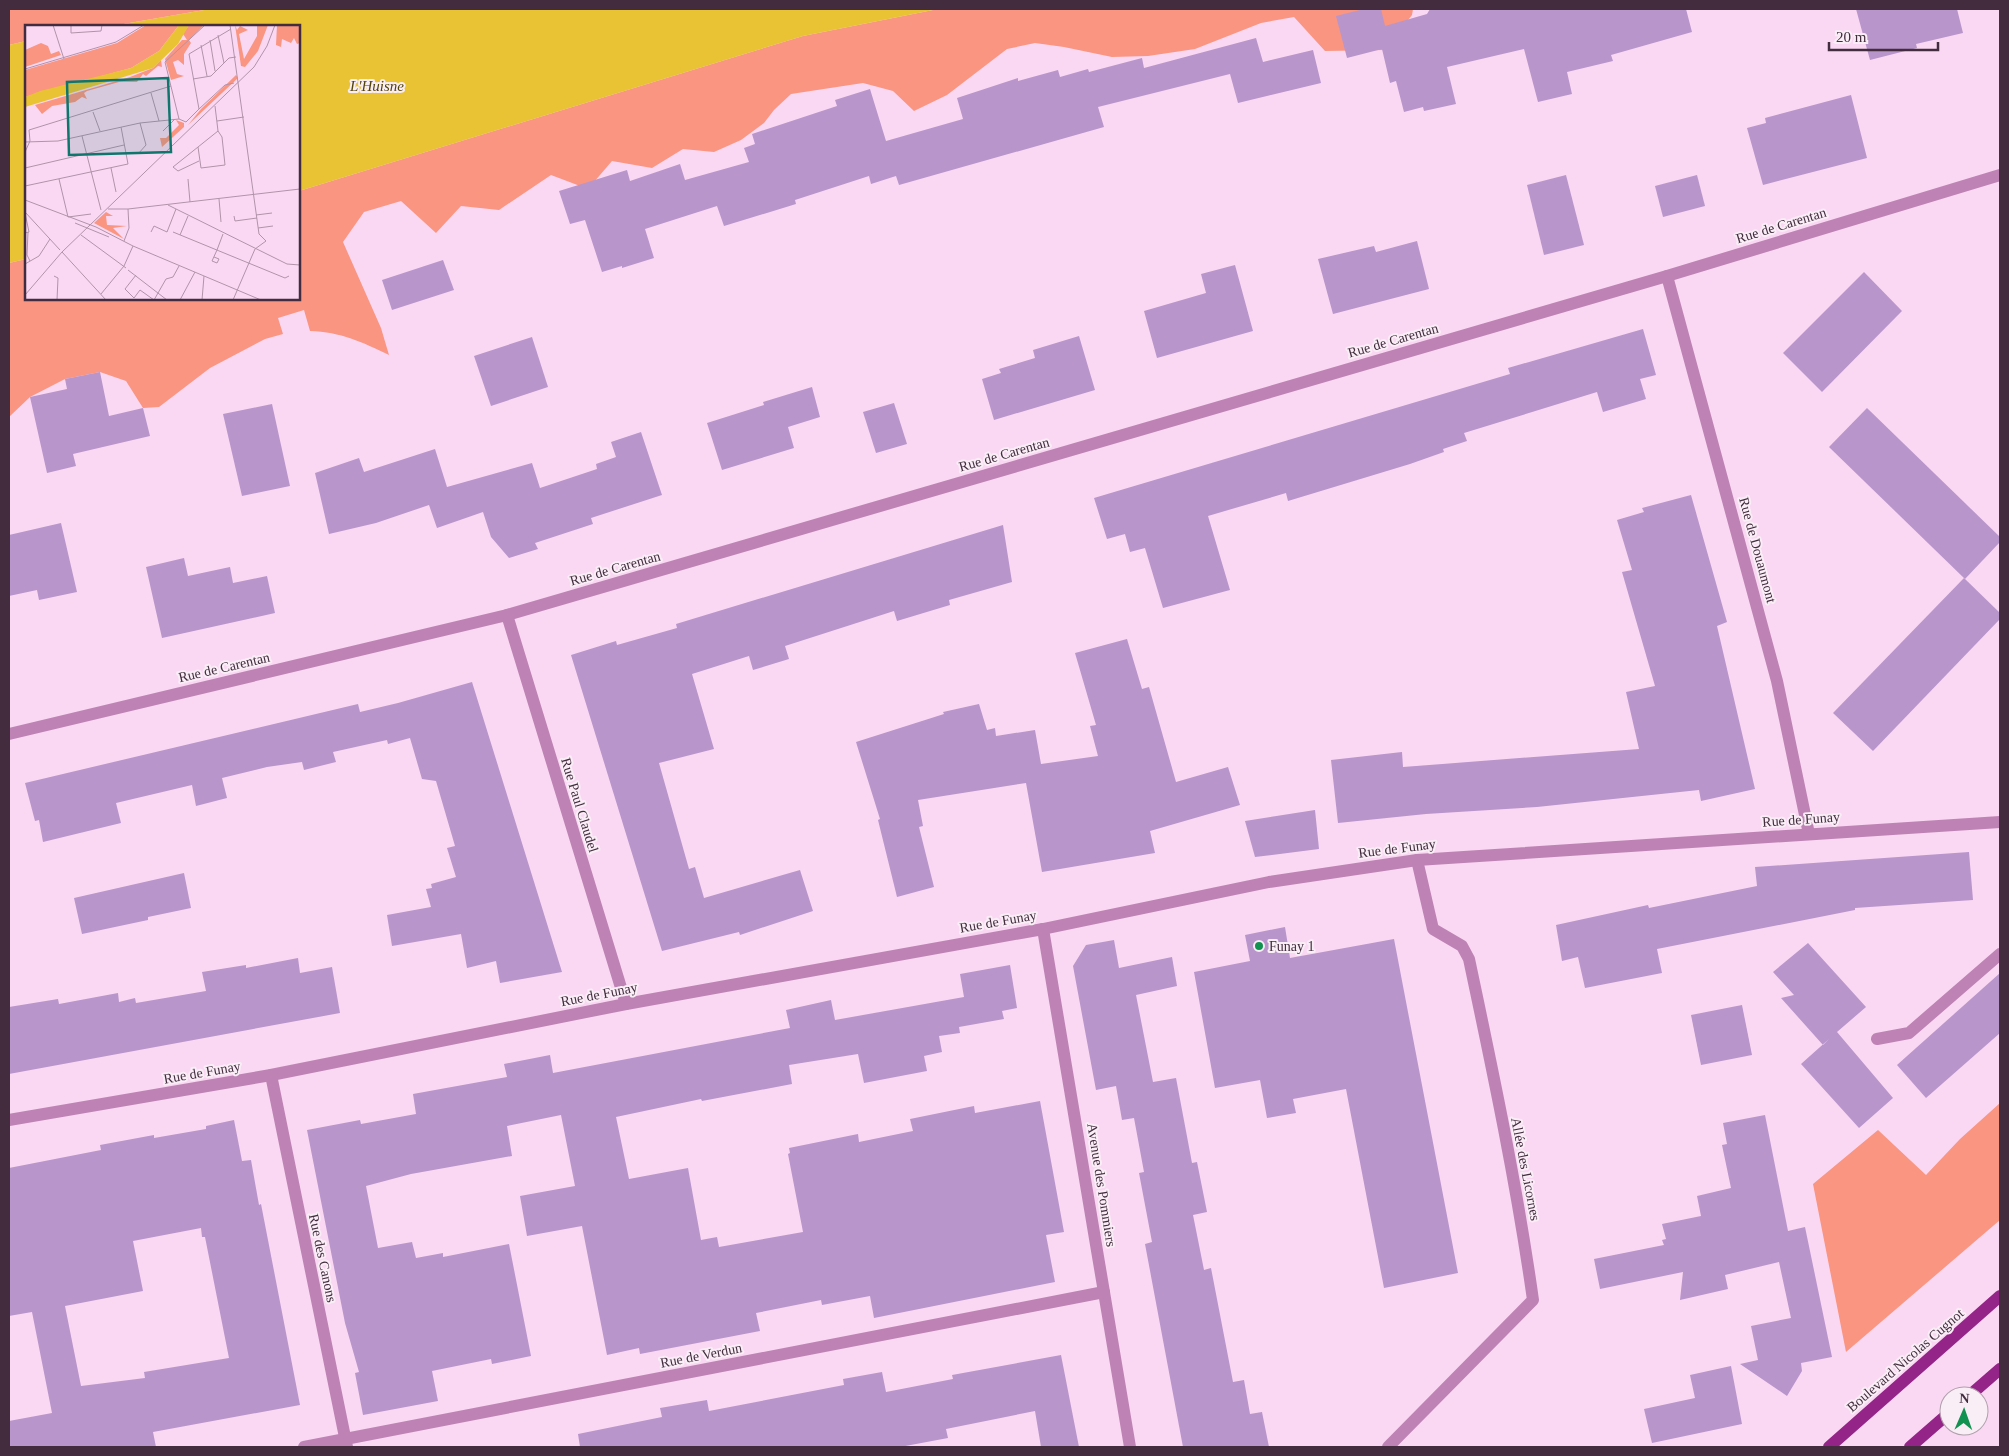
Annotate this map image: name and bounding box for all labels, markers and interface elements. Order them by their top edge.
scale bar [1829,20,1938,52]
inset map [25,25,300,300]
text: 20 m [1836,29,1867,45]
water label: L'Huisne [349,78,404,94]
street label: Rue de Carentan [1734,205,1828,246]
street label: Rue de Carentan [1346,320,1440,361]
street label: Rue de Carentan [957,434,1051,475]
street label: Rue de Douaumont [1736,496,1779,605]
street label: Rue de Carentan [568,548,662,589]
street label: Rue de Carentan [177,650,271,685]
street label: Rue Paul Claudel [558,756,601,854]
street label: Rue de Funay [1762,809,1840,830]
street label: Rue de Funay [1358,836,1437,861]
street label: Rue de Funay [958,907,1038,936]
place label: Funay 1 [1269,939,1315,954]
marker: Funay 1 [1253,940,1265,952]
street label: Rue de Funay [559,980,639,1009]
street label: Rue de Funay [162,1058,242,1087]
street label: Allée des Licornes [1508,1116,1543,1222]
street label: Avenue des Pommiers [1084,1122,1119,1248]
street label: Rue des Canons [306,1212,339,1304]
street label: Boulevard Nicolas Cugnot [1843,1305,1967,1415]
street label: Rue de Verdun [659,1340,743,1371]
north arrow [1939,1386,1989,1436]

